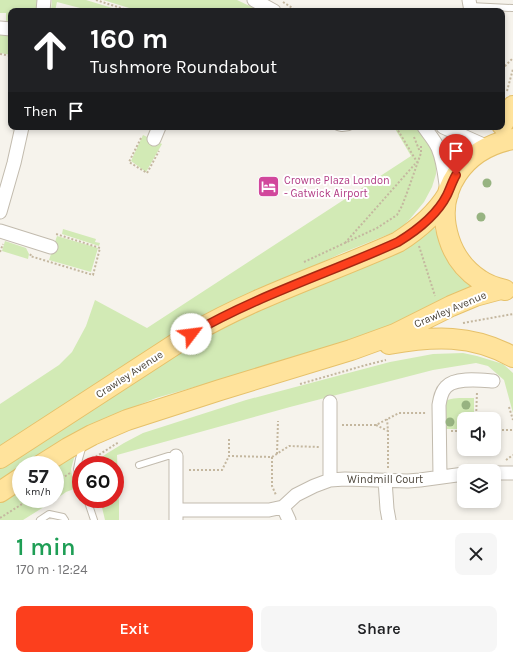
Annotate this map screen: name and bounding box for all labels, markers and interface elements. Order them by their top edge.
text: 160 m [90,22,168,55]
icon: ahead [24,24,76,76]
text: Tushmore Roundabout [90,56,277,78]
icon: arrive [65,100,87,122]
text: Then [24,102,57,120]
pin [439,134,473,175]
icon: arrive [445,140,467,162]
hotel icon: Crowne Plaza London - Gatwick Airport [255,173,281,199]
place label: Crowne Plaza London - Gatwick Airport [284,174,390,200]
street label: Crawley Avenue [412,288,489,331]
position arrow [170,313,212,355]
street label: Crawley Avenue [93,348,166,401]
map controls [457,412,501,508]
button: sound [457,412,501,456]
speed limit sign: 60 [72,456,124,508]
button: layers [457,464,501,508]
text: 57 [27,465,49,488]
street label: Windmill Court [347,473,423,486]
text: km/h [25,486,51,498]
text: 1 min [16,533,76,561]
button: close [455,533,497,575]
text: 170 m · 12:24 [16,562,87,577]
button: Exit [16,606,253,652]
button: Share [261,606,497,652]

